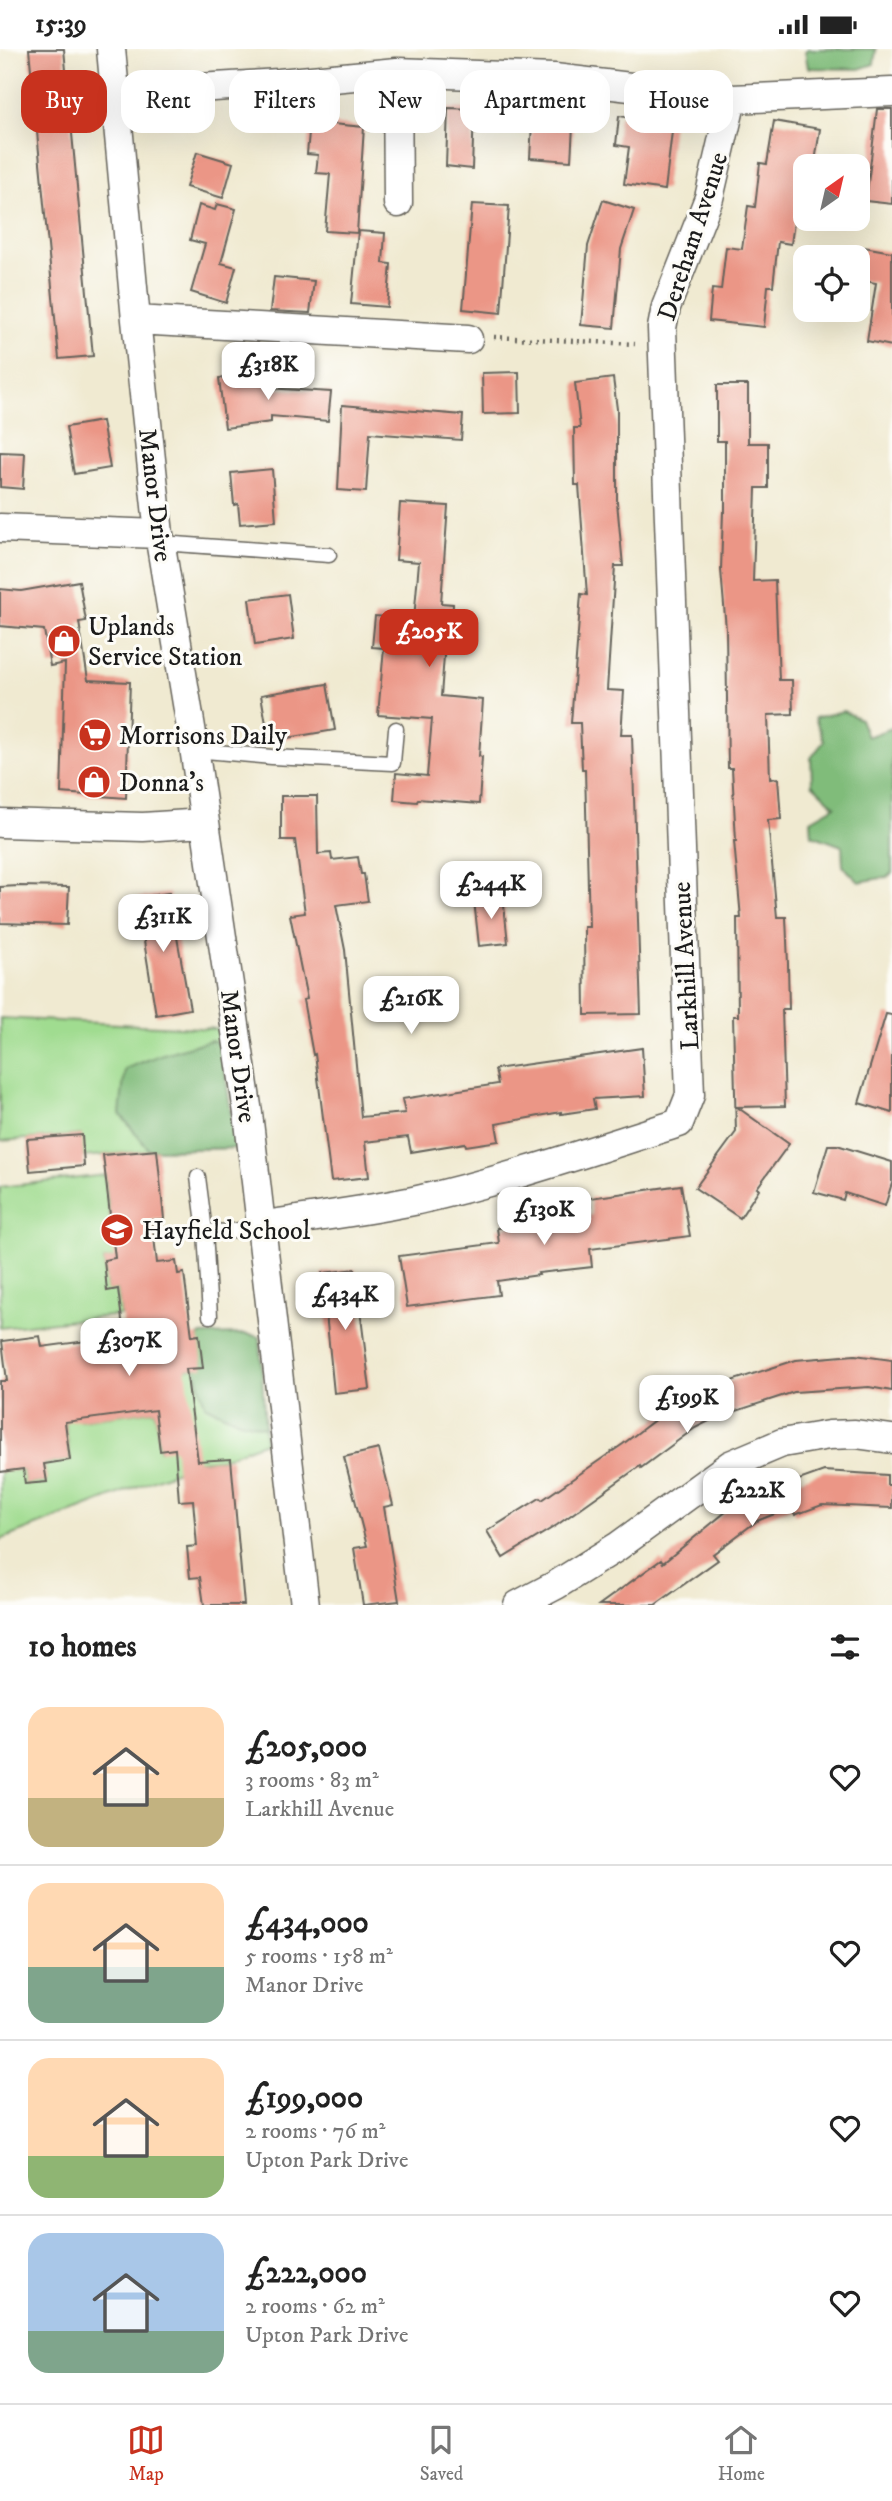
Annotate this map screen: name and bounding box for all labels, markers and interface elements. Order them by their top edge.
text: 15:39 [35,8,87,41]
chip: Buy [21,70,107,133]
chip: Rent [121,70,215,133]
chip: Filters [229,70,340,133]
chip: New [354,70,446,133]
chip: Apartment [460,70,610,133]
chip: House [624,70,733,133]
street label: Dereham Avenue [651,148,736,325]
north arrow [793,154,870,231]
map controls [793,154,870,322]
button: locate [793,245,870,322]
pin: £318K [219,343,317,402]
text: £318K [238,350,298,379]
street label: Manor Drive [130,427,179,564]
pin: £205K [380,609,478,669]
place label: Uplands Service Station [88,611,243,674]
text: £205K [395,617,463,646]
shop icon: Uplands Service Station [45,622,83,660]
supermarket icon: Morrisons Daily [76,716,114,754]
place label: Morrisons Daily [119,720,288,753]
shop icon: Donna's [75,763,113,801]
place label: Donna's [119,767,204,800]
pin: £244K [442,861,540,921]
text: £244K [456,869,526,898]
street label: Larkhill Avenue [666,881,707,1051]
pin: £311K [114,895,212,954]
text: £311K [134,902,192,931]
pin: £216K [362,977,460,1036]
text: £216K [379,984,443,1013]
street label: Manor Drive [212,988,263,1125]
pin: £130K [495,1187,593,1247]
text: £130K [513,1195,575,1224]
school or university icon: Hayfield School [98,1211,136,1249]
place label: Hayfield School [142,1215,310,1248]
pin: £434K [296,1273,394,1332]
text: £434K [311,1280,379,1309]
pin: £307K [80,1319,178,1378]
text: £307K [96,1326,162,1355]
pin: £199K [638,1375,736,1435]
text: £199K [655,1383,719,1412]
pin: £222K [703,1469,801,1528]
text: £222K [719,1476,785,1505]
icon: filters [826,1628,864,1666]
text: 10 homes [28,1629,137,1666]
text: £205,000 [245,1729,367,1766]
icon: home [84,1735,168,1819]
icon: heart [826,1758,864,1796]
text: 3 rooms · 83 m² [245,1766,379,1795]
text: Larkhill Avenue [245,1795,394,1824]
text: £434,000 [245,1905,369,1942]
icon: home [84,1911,168,1995]
icon: heart [826,1934,864,1972]
text: 5 rooms · 158 m² [245,1942,393,1971]
text: Manor Drive [245,1971,364,2000]
text: £199,000 [245,2080,363,2117]
icon: home [84,2086,168,2170]
icon: heart [826,2109,864,2147]
text: 2 rooms · 76 m² [245,2117,385,2146]
text: Upton Park Drive [245,2146,408,2175]
text: £222,000 [245,2255,367,2292]
icon: home [84,2261,168,2345]
icon: heart [826,2284,864,2322]
text: 2 rooms · 62 m² [245,2292,385,2321]
text: Upton Park Drive [245,2321,408,2350]
tab: Map [127,2421,165,2486]
tab: Saved [420,2421,463,2486]
tab: Home [718,2421,765,2486]

